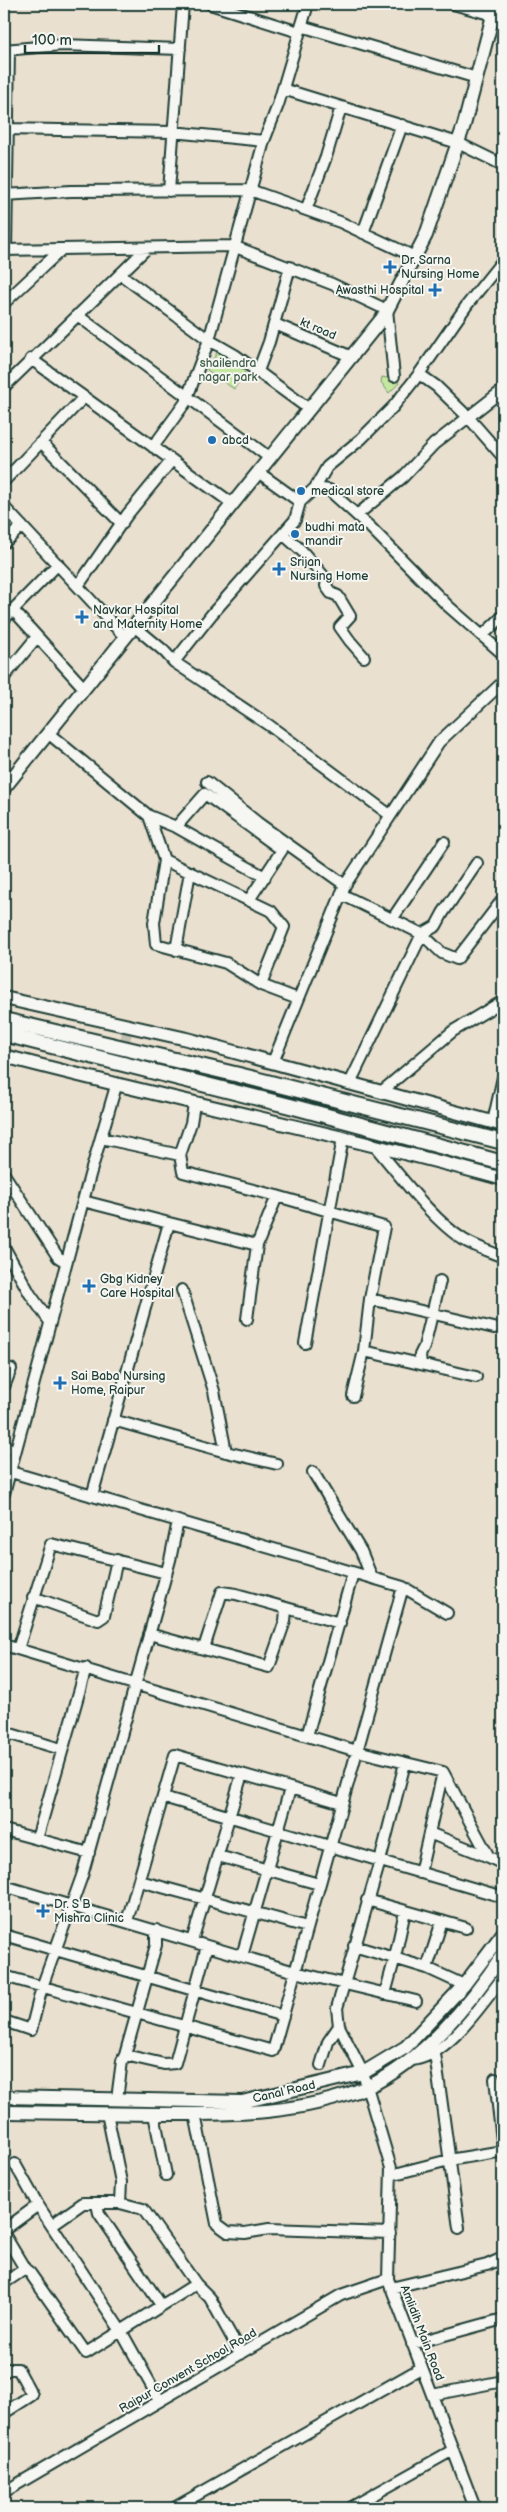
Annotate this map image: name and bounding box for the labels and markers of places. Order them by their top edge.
place label: Dr. Sarna Nursing Home [401,253,479,282]
marker: Dr. Sarna Nursing Home [383,260,397,274]
place label: Awasthi Hospital [336,283,424,298]
marker: Awasthi Hospital [428,283,442,297]
place label: abcd [222,433,249,448]
marker: abcd [206,434,218,446]
place label: medical store [311,484,384,499]
marker: medical store [295,485,307,497]
place label: budhi mata mandir [305,520,365,549]
marker: budhi mata mandir [289,528,301,540]
place label: Srijan Nursing Home [290,555,368,584]
marker: Srijan Nursing Home [272,562,286,576]
place label: Navkar Hospital and Maternity Home [93,603,202,632]
marker: Navkar Hospital and Maternity Home [75,610,89,624]
place label: Gbg Kidney Care Hospital [100,1272,174,1301]
marker: Gbg Kidney Care Hospital [82,1279,96,1293]
place label: Sai Baba Nursing Home, Raipur [71,1369,165,1398]
marker: Sai Baba Nursing Home, Raipur [53,1376,67,1390]
place label: Dr. S B Mishra Clinic [54,1897,124,1926]
marker: Dr. S B Mishra Clinic [36,1904,50,1918]

